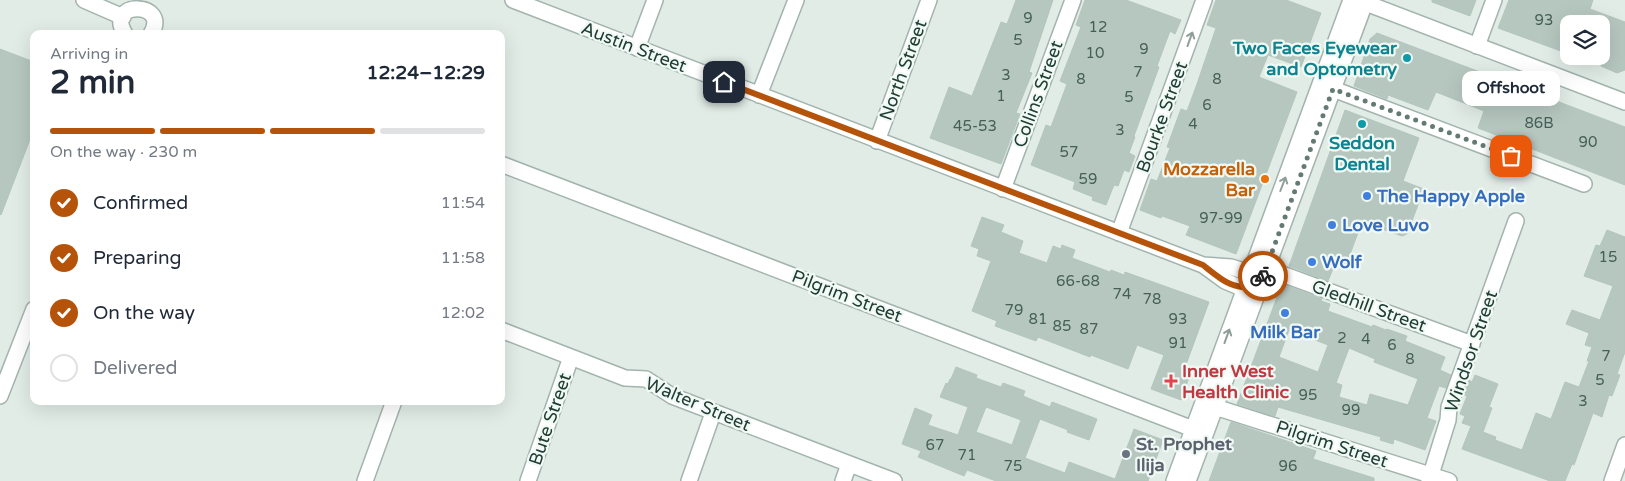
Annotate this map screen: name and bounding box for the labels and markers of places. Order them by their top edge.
place label: Two Faces Eyewear and Optometry [1232,37,1398,80]
marker: Two Faces Eyewear and Optometry [1401,52,1413,64]
pin [703,61,745,103]
callout: Offshoot [1462,71,1560,106]
marker: Seddon Dental [1356,118,1368,130]
place label: Seddon Dental [1329,132,1395,175]
pin [1490,135,1532,177]
place label: Mozzarella Bar [1163,158,1256,201]
marker: Mozzarella Bar [1259,173,1271,185]
place label: The Happy Apple [1376,185,1525,207]
marker: The Happy Apple [1361,190,1373,202]
place label: Love Luvo [1342,214,1429,236]
marker: Love Luvo [1326,219,1338,231]
place label: Wolf [1322,251,1363,273]
marker: Wolf [1306,256,1318,268]
marker: Milk Bar [1279,307,1291,319]
place label: Milk Bar [1250,321,1321,343]
place label: Inner West Health Clinic [1182,360,1290,403]
marker: Inner West Health Clinic [1164,374,1178,388]
place label: St. Prophet Ilija [1136,433,1232,476]
marker: St. Prophet Ilija [1120,448,1132,460]

